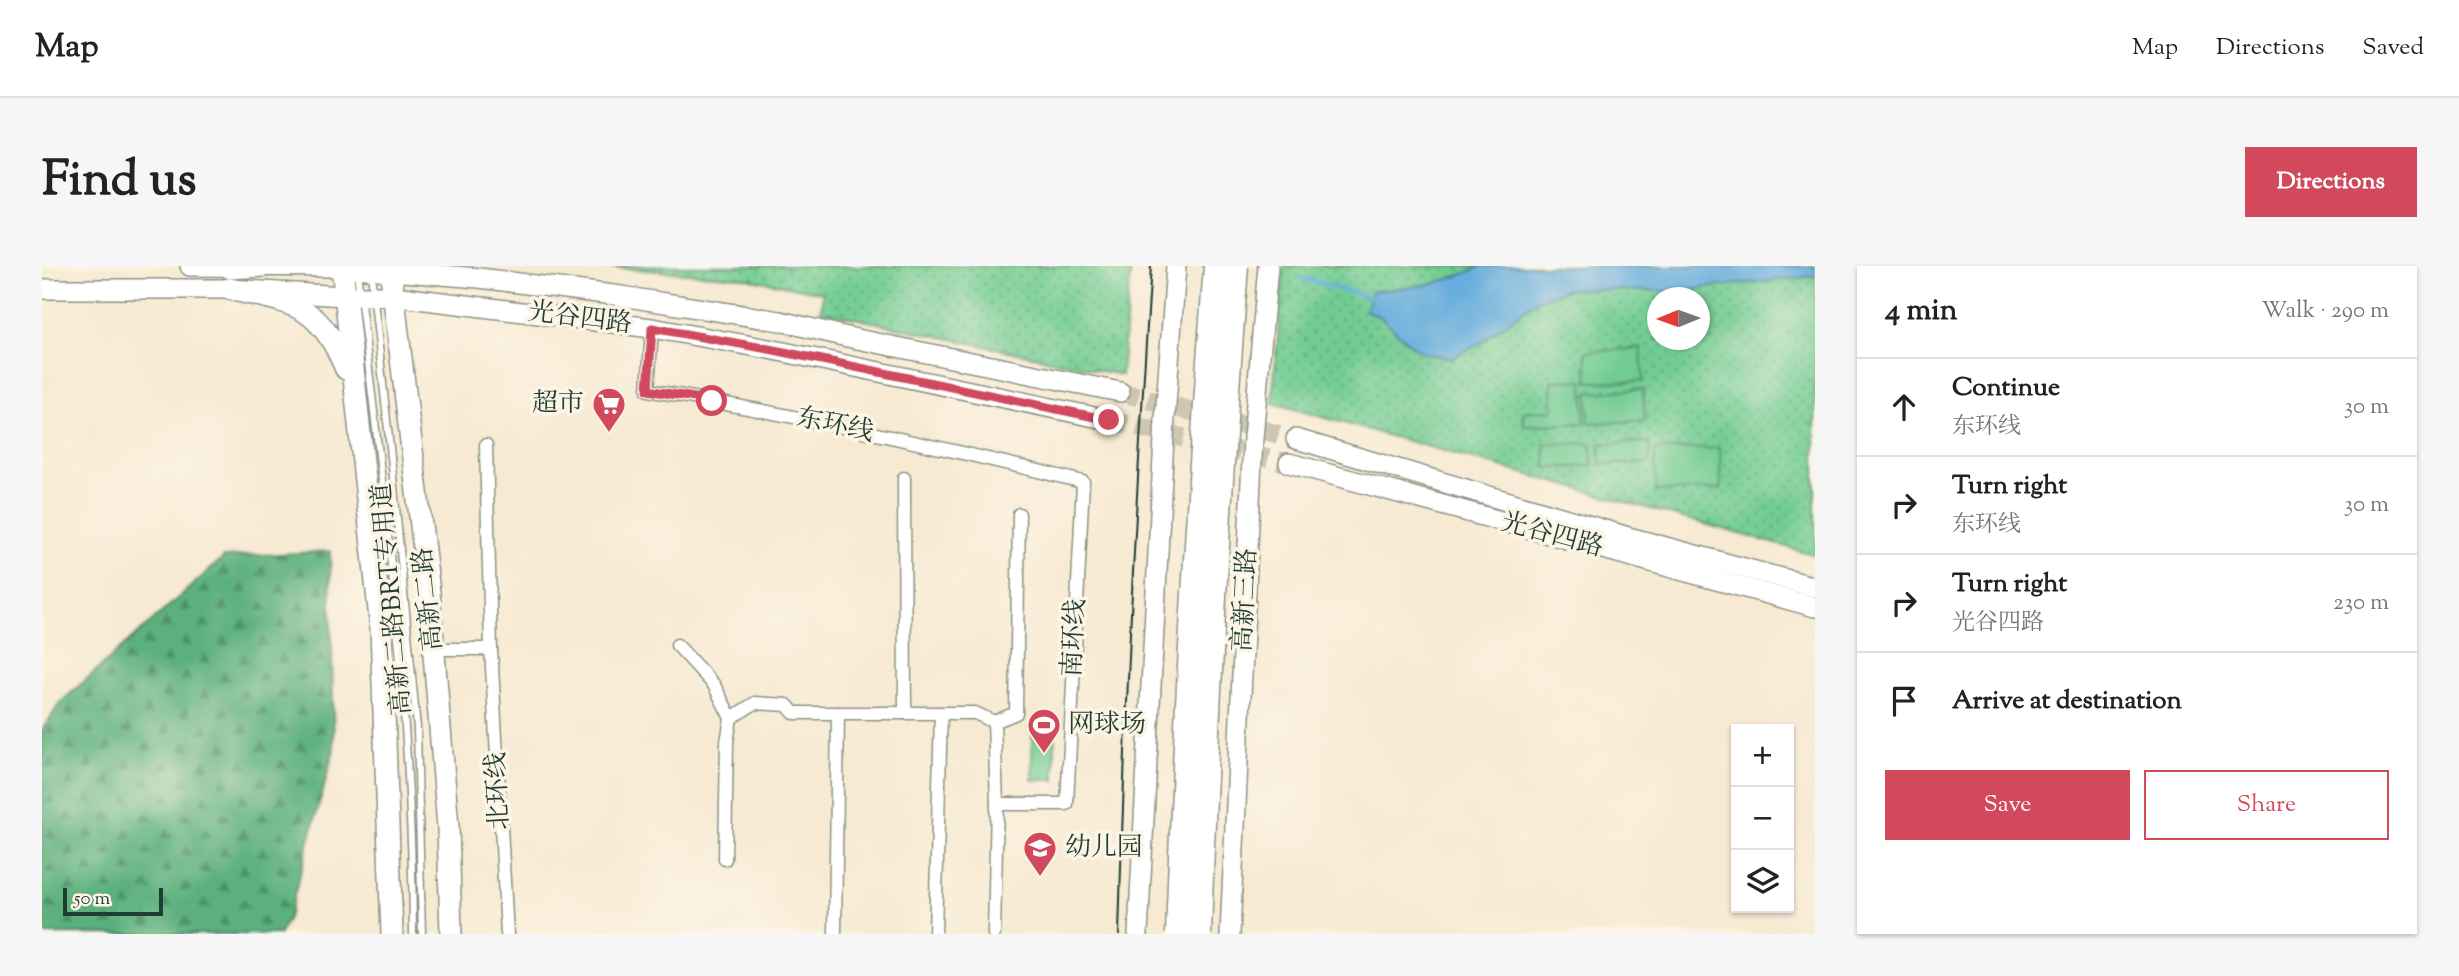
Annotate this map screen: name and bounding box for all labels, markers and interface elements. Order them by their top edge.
text: Map [35,24,99,72]
text: Map [2132,31,2178,65]
text: Directions [2216,31,2324,65]
text: Saved [2362,31,2424,65]
text: Find us [42,147,196,217]
button: Directions [2245,147,2417,217]
north arrow [1647,287,1710,350]
text: 4 min [1885,290,1958,333]
street label: 光谷四路 [526,294,634,344]
text: Walk · 290 m [2261,295,2389,328]
text: Continue [1952,370,2060,407]
supermarket icon: 超市 [590,385,628,434]
route start [696,385,727,416]
place label: 超市 [532,386,584,423]
icon: ahead [1885,388,1923,426]
text: 30 m [2344,391,2389,424]
street label: 东环线 [793,400,877,452]
route end [1093,404,1124,435]
text: 东环线 [1952,411,2021,444]
text: Turn right [1952,468,2067,505]
street label: 高新二路BRT专用道 [364,481,422,717]
icon: right [1885,486,1923,524]
text: 30 m [2344,489,2389,522]
street label: 光谷四路 [1497,505,1607,567]
text: 东环线 [1952,509,2021,542]
street label: 高新二路 [405,545,453,653]
street label: 高新三路 [1225,547,1267,653]
text: Turn right [1952,566,2067,603]
icon: right [1885,584,1923,622]
text: 230 m [2333,587,2389,620]
street label: 南环线 [1054,598,1096,678]
text: 光谷四路 [1952,607,2044,640]
icon: arrive [1885,682,1923,720]
text: Arrive at destination [1952,683,2182,720]
sports icon: 网球场 [1025,706,1063,755]
place label: 网球场 [1068,707,1146,744]
map controls [1731,724,1794,913]
button: + [1731,724,1794,787]
street label: 北环线 [478,751,520,831]
button: Save [1885,770,2130,840]
button: Share [2144,770,2389,840]
button: − [1731,787,1794,850]
school or university icon: 幼儿园 [1021,829,1059,878]
place label: 幼儿园 [1065,830,1143,867]
button: layers [1731,850,1794,913]
scale bar [63,885,163,917]
text: 50 m [74,886,110,913]

